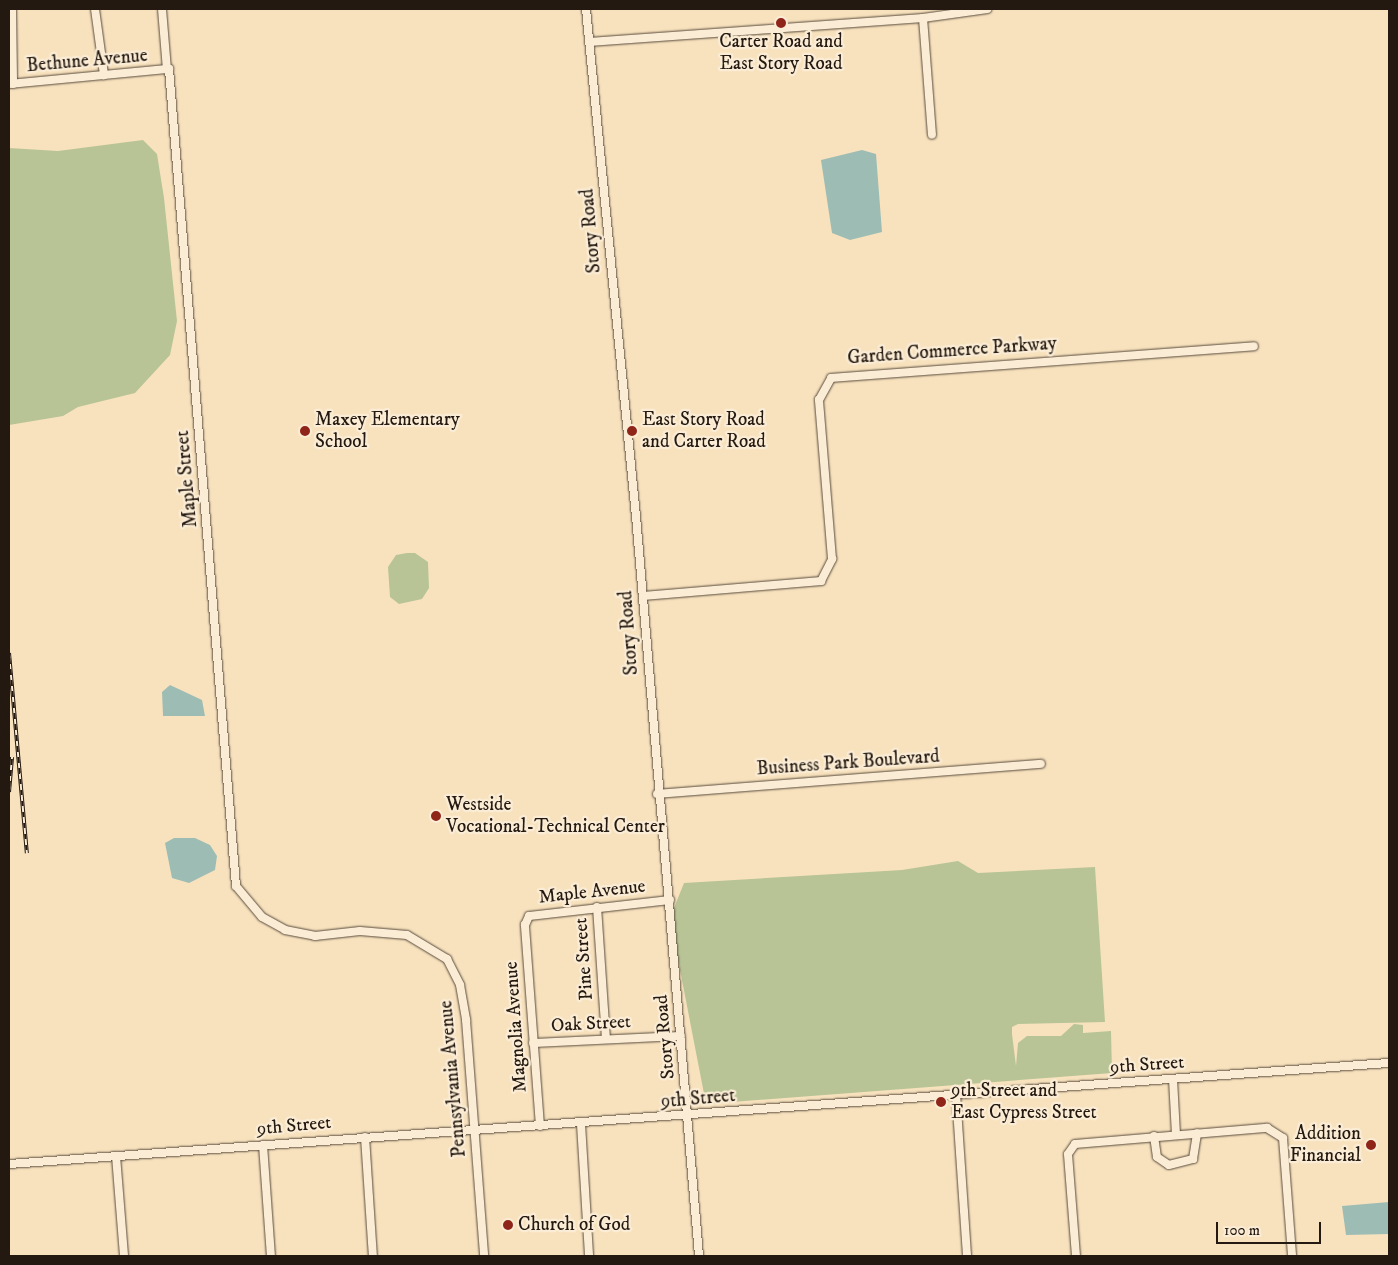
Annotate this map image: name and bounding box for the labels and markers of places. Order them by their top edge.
marker: Carter Road and East Story Road [775,17,787,29]
place label: Carter Road and East Story Road [719,31,843,75]
place label: Maxey Elementary School [315,409,460,453]
place label: East Story Road and Carter Road [642,409,766,453]
marker: Maxey Elementary School [299,425,311,437]
marker: East Story Road and Carter Road [626,425,638,437]
place label: Westside Vocational-Technical Center [446,794,665,838]
marker: Westside Vocational-Technical Center [430,810,442,822]
place label: 9th Street and East Cypress Street [951,1080,1097,1124]
marker: 9th Street and East Cypress Street [935,1096,947,1108]
place label: Addition Financial [1290,1123,1361,1167]
marker: Addition Financial [1365,1139,1377,1151]
place label: Church of God [518,1214,630,1236]
marker: Church of God [502,1219,514,1231]

